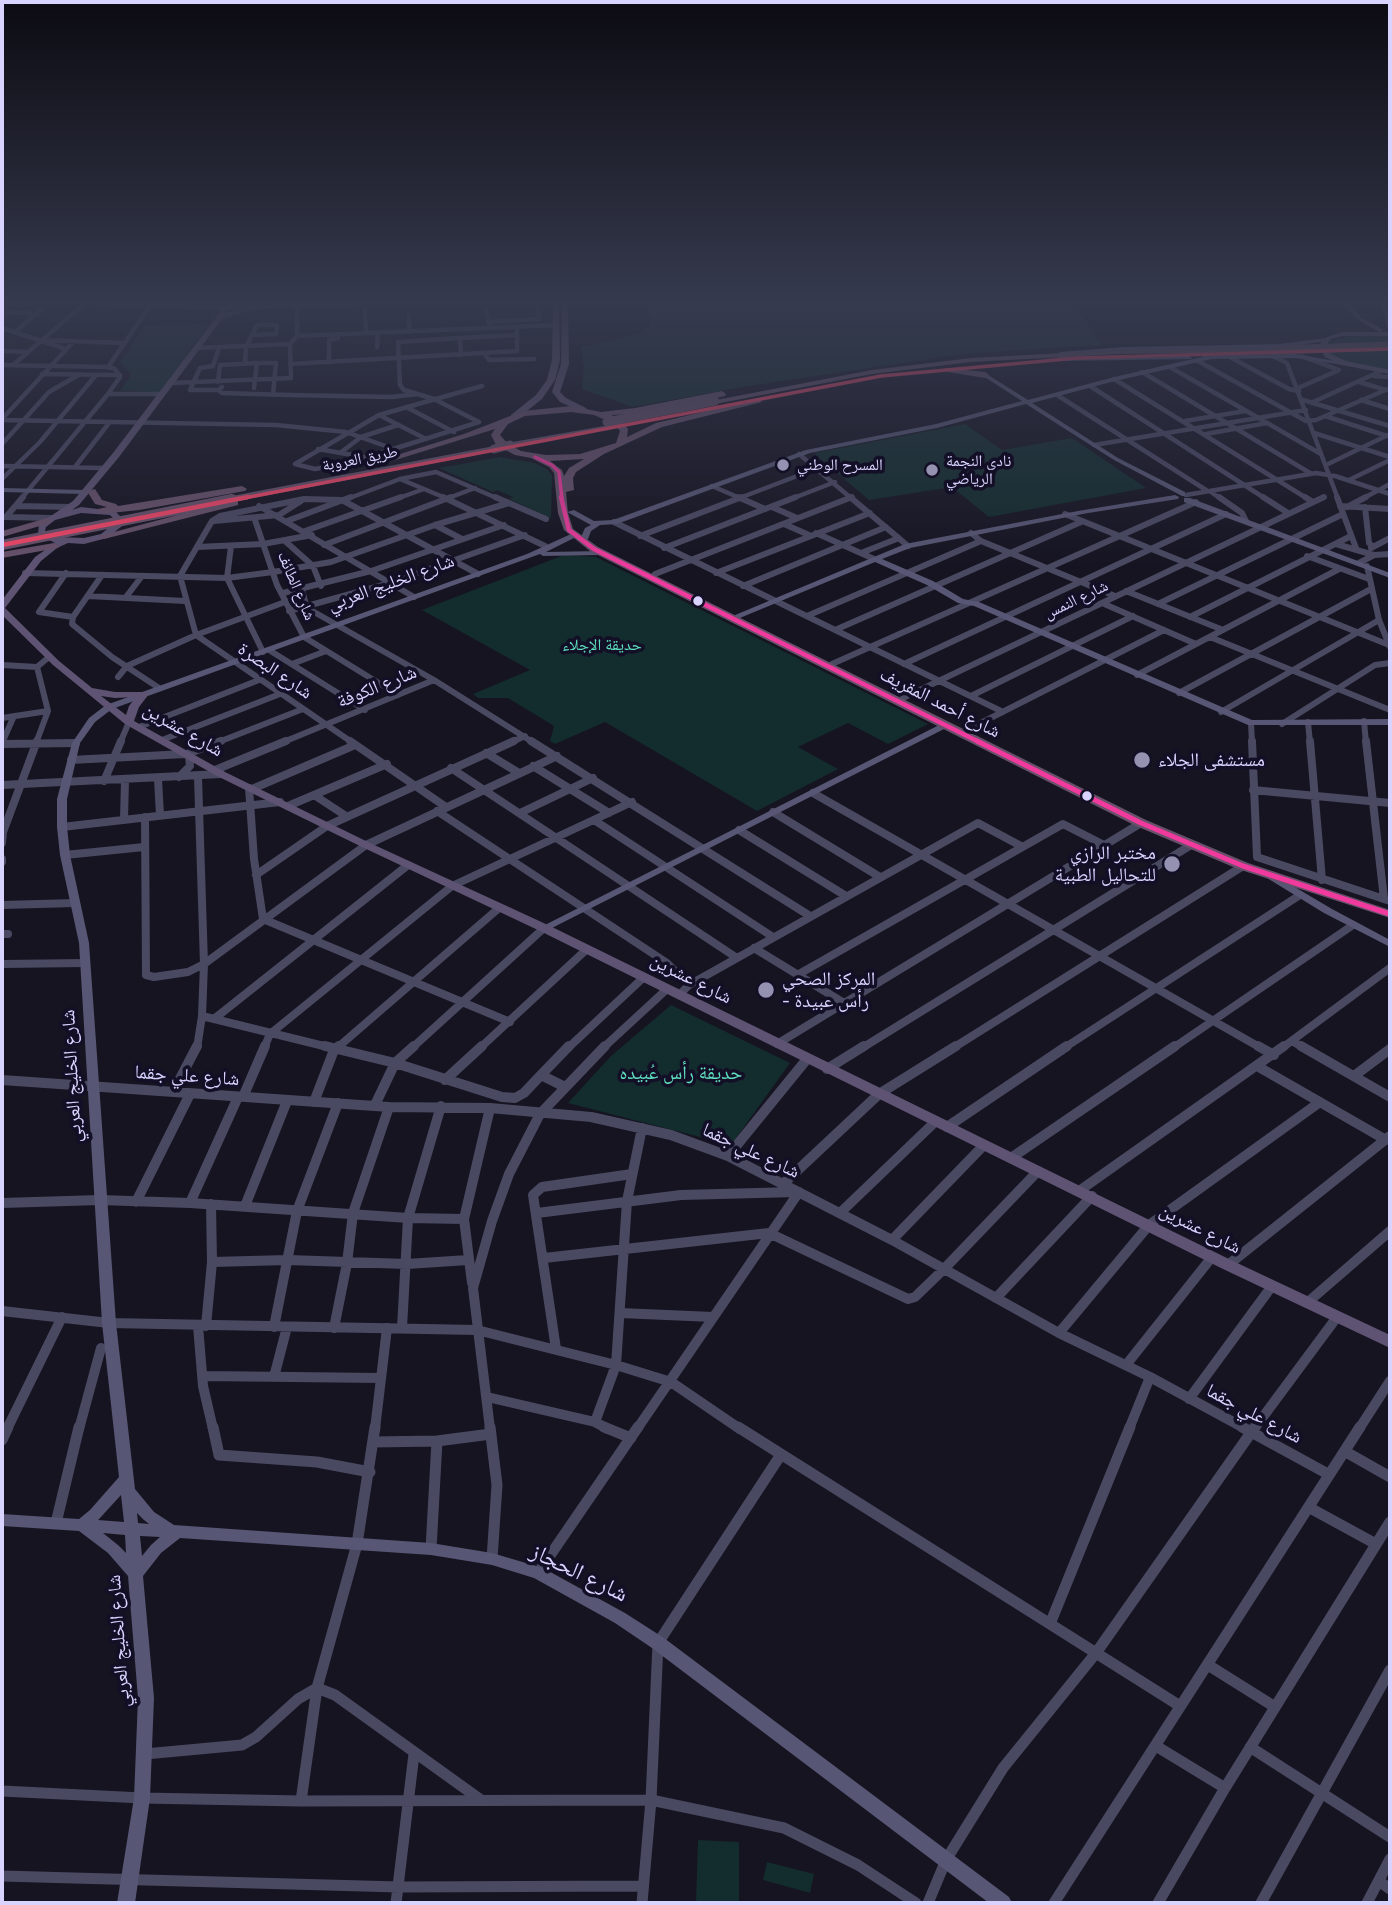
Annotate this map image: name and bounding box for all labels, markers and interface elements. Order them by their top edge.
street label: طريق العروبة [321,442,399,476]
place label: نادي النجمة الرياضي [946,451,1011,489]
place label: المسرح الوطني [797,455,883,475]
marker: المسرح الوطني [775,457,791,473]
marker: نادي النجمة الرياضي [924,462,940,478]
street label: شارع الطائف [273,549,319,623]
street label: شارع الخليج العربي [325,550,457,616]
street label: شارع النمس [1041,576,1111,624]
unlabelled marker [691,594,705,608]
park label: حديقة الإجلاء [562,635,642,655]
street label: شارع البصرة [233,638,317,704]
street label: شارع الكوفة [334,661,420,713]
street label: شارع أحمد المقريف [876,663,1004,743]
street label: شارع عشرين [139,698,227,762]
place label: مستشفى الجلاء [1158,749,1265,771]
marker: مستشفى الجلاء [1132,750,1152,770]
unlabelled marker [1080,789,1094,803]
place label: مختبر الرازي للتحاليل الطبية [1055,842,1156,886]
marker: مختبر الرازي للتحاليل الطبية [1162,854,1182,874]
street label: شارع عشرين [646,949,736,1009]
place label: المركز الصحي - رأس عبيدة [782,968,875,1012]
marker: المركز الصحي - رأس عبيدة [756,980,776,1000]
street label: شارع الخليج العربي [57,1009,87,1143]
street label: شارع علي جقما [134,1061,240,1091]
park label: حديقة رأس عُبيده [620,1062,742,1084]
street label: شارع علي جقما [699,1119,803,1183]
street label: شارع عشرين [1155,1199,1245,1259]
street label: شارع علي جقما [1202,1379,1306,1449]
street label: شارع الحجاز [526,1538,632,1608]
street label: شارع الخليج العربي [103,1574,135,1708]

